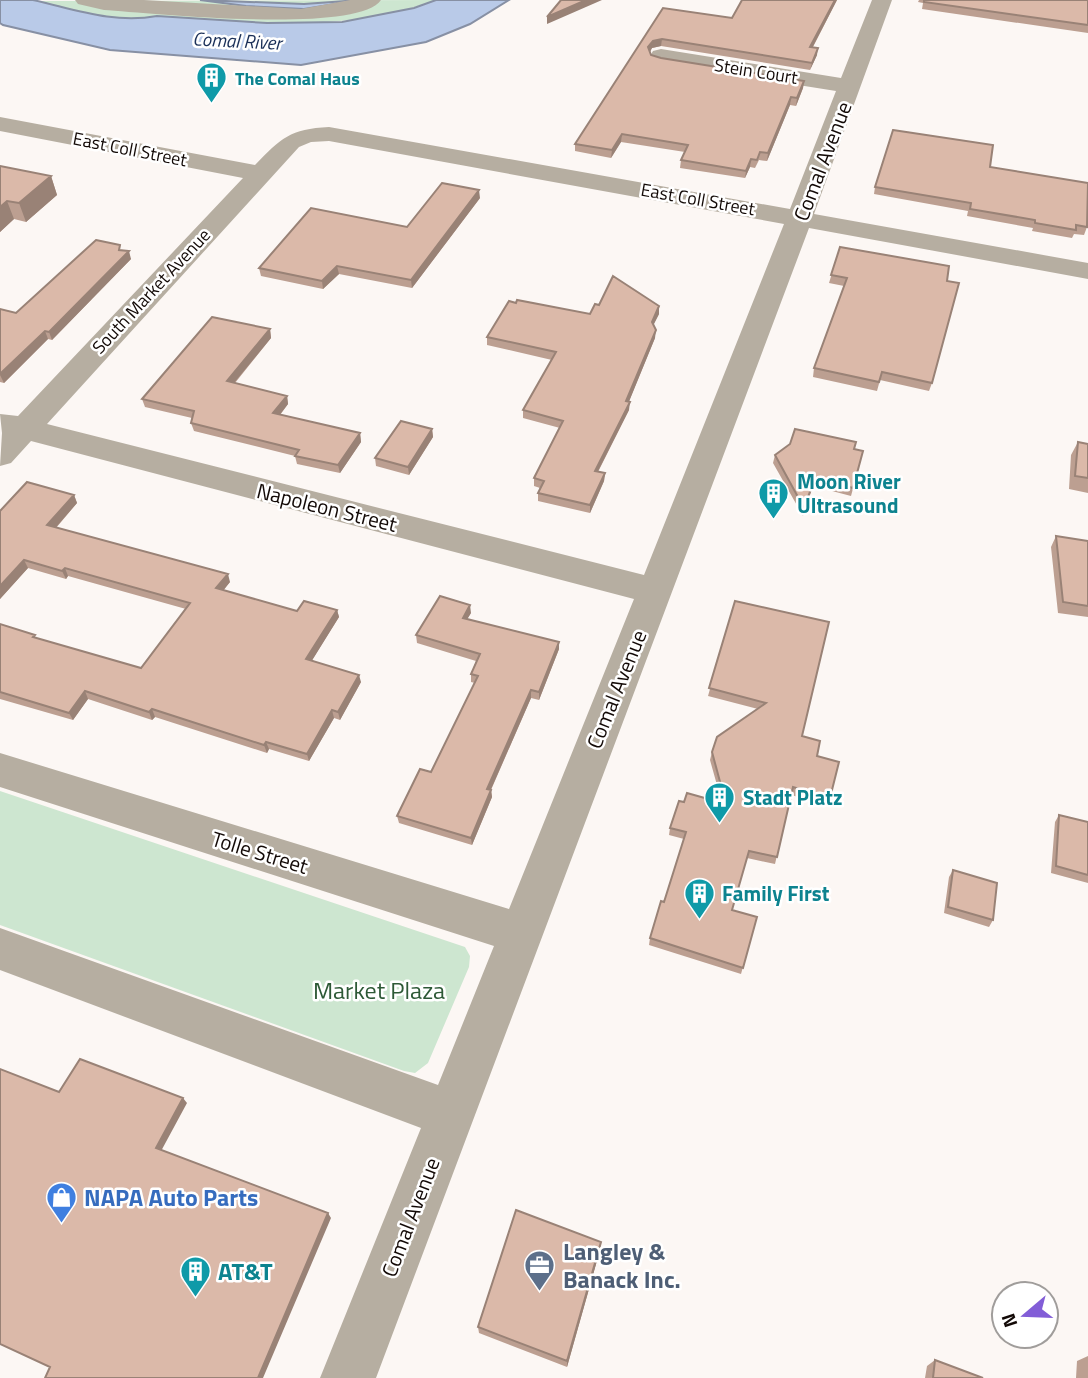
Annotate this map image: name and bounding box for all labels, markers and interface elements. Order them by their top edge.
water label: Comal River [192,23,284,57]
street label: Stein Court [713,51,800,91]
building icon: The Comal Haus [195,61,229,105]
place label: The Comal Haus [235,65,360,92]
street label: Comal Avenue [785,97,859,225]
street label: East Coll Street [71,125,190,173]
street label: East Coll Street [639,176,758,222]
street label: South Market Avenue [85,222,217,360]
place label: Moon River Ultrasound [797,465,901,521]
street label: Napoleon Street [254,474,401,540]
building icon: Moon River Ultrasound [757,476,791,520]
street label: Comal Avenue [578,625,654,753]
building icon: Stadt Platz [703,780,737,824]
place label: Stadt Platz [743,781,842,813]
street label: Tolle Street [208,822,313,882]
building icon: Family First [682,876,716,920]
place label: Family First [722,877,830,909]
park label: Market Plaza [313,972,445,1008]
street label: Comal Avenue [373,1153,447,1281]
place label: NAPA Auto Parts [84,1179,258,1215]
shop icon: NAPA Auto Parts [44,1180,78,1224]
place label: Langley & Banack Inc. [563,1233,681,1297]
office icon: Langley & Banack Inc. [523,1248,557,1292]
place label: AT&T [218,1253,273,1289]
building icon: AT&T [178,1254,212,1298]
north arrow [990,1280,1060,1350]
text: N [993,1310,1024,1332]

